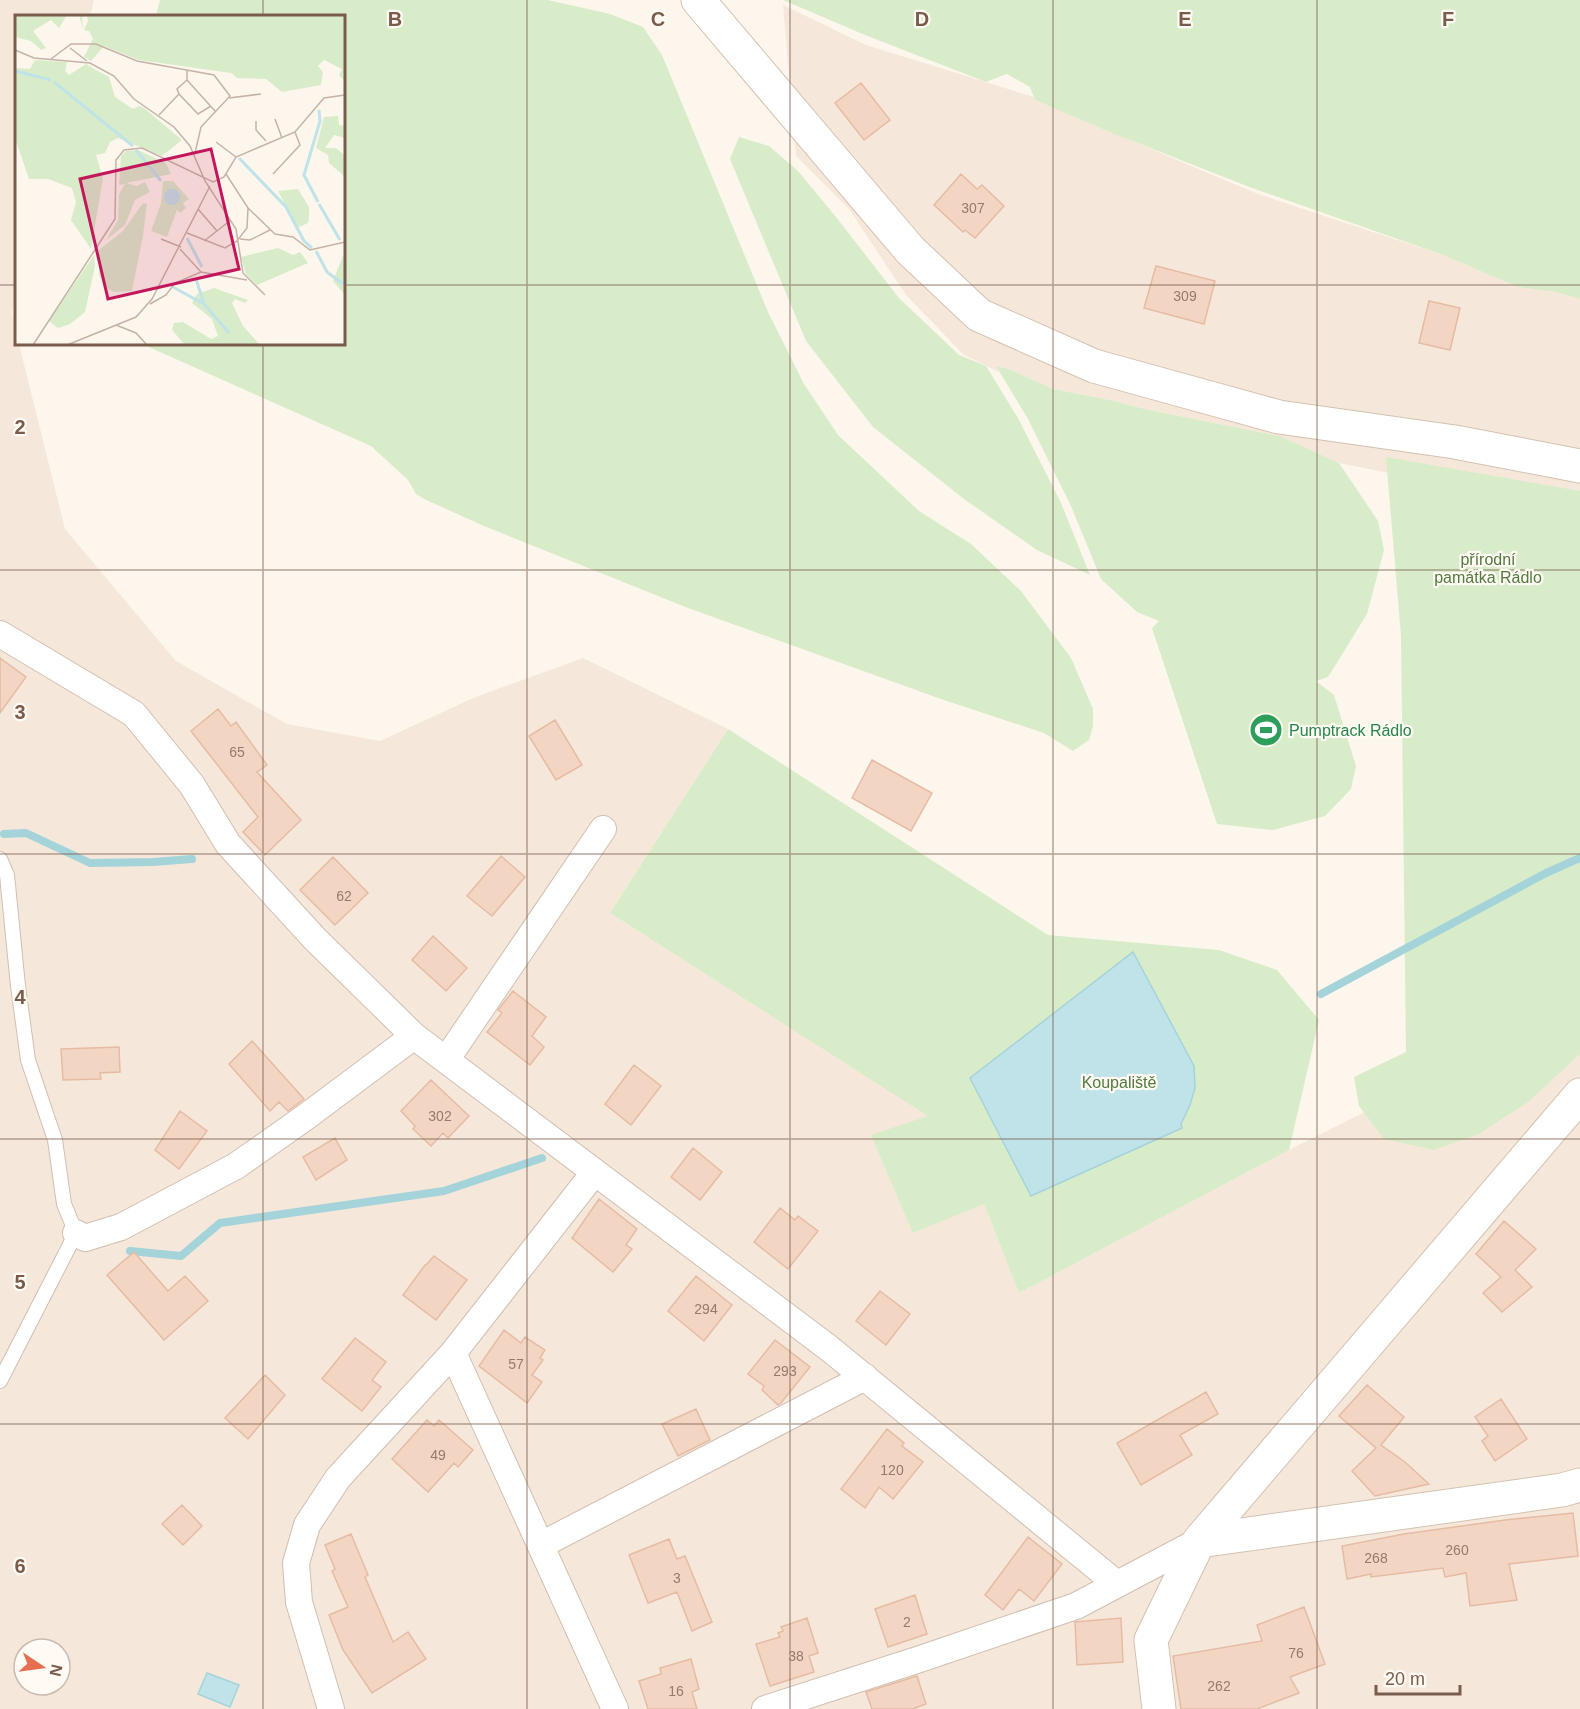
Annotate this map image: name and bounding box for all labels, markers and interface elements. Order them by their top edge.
text: B [388,8,402,30]
text: C [651,8,665,30]
text: D [915,8,929,30]
text: E [1178,8,1192,30]
text: F [1442,8,1454,30]
inset map [15,15,345,345]
house number: 307 [961,200,985,216]
house number: 309 [1173,288,1197,304]
text: 2 [14,416,26,438]
park label: přírodní památka Rádlo [1434,551,1542,586]
text: 3 [14,701,26,723]
sports icon: Pumptrack Rádlo [1248,712,1284,748]
place label: Pumptrack Rádlo [1289,722,1412,739]
house number: 65 [229,744,245,760]
house number: 62 [336,888,352,904]
text: 4 [14,986,26,1008]
park label: Koupaliště [1082,1074,1156,1091]
house number: 302 [428,1108,452,1124]
text: 5 [14,1271,26,1293]
house number: 294 [694,1301,718,1317]
house number: 57 [508,1356,524,1372]
house number: 293 [773,1363,797,1379]
house number: 49 [430,1447,446,1463]
house number: 120 [880,1462,904,1478]
house number: 260 [1445,1542,1469,1558]
house number: 268 [1364,1550,1388,1566]
text: 6 [14,1555,26,1577]
house number: 3 [673,1570,681,1586]
house number: 2 [903,1614,911,1630]
north arrow [12,1637,72,1697]
house number: 76 [1288,1645,1304,1661]
house number: 38 [788,1648,804,1664]
scale bar [1376,1658,1460,1696]
text: N [47,1663,66,1678]
text: 20 m [1385,1669,1425,1689]
house number: 262 [1207,1678,1231,1694]
house number: 16 [668,1683,684,1699]

